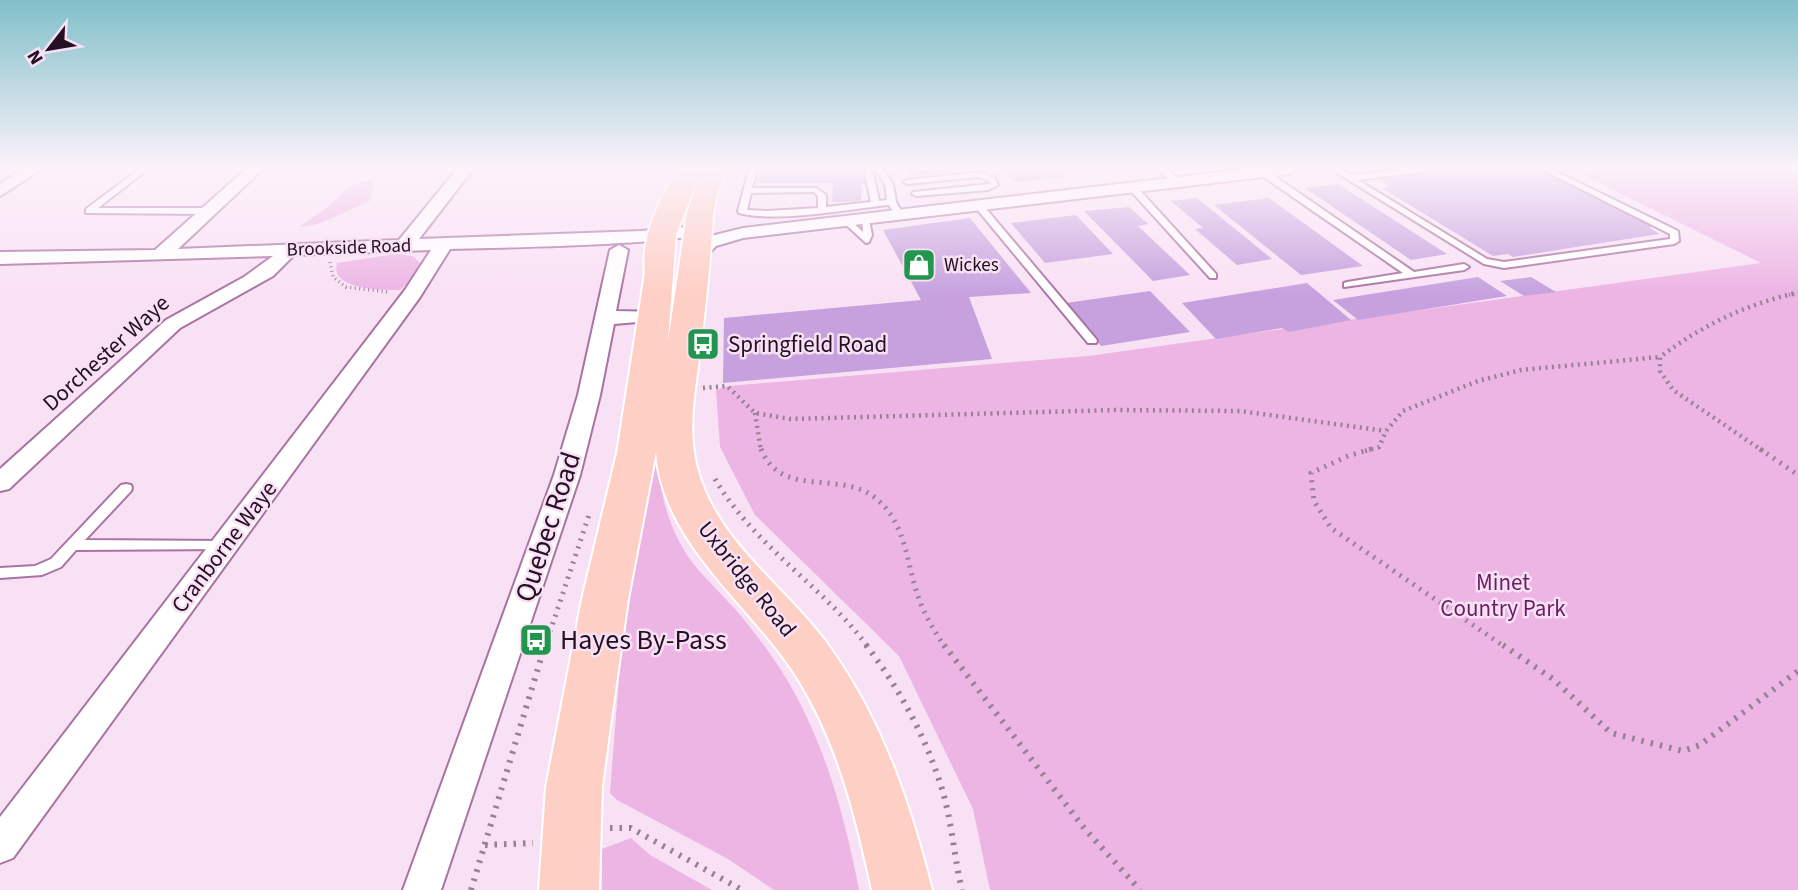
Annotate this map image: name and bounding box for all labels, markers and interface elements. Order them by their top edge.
north arrow [14,14,84,84]
text: N [21,45,51,69]
street label: Brookside Road [286,232,412,264]
shop icon: Wickes [900,246,938,284]
place label: Wickes [944,252,999,279]
street label: Dorchester Waye [35,287,177,419]
bus stop icon: Springfield Road [684,325,722,363]
place label: Springfield Road [728,328,887,361]
street label: Quebec Road [505,447,591,607]
street label: Cranborne Waye [163,474,285,620]
street label: Uxbridge Road [690,514,804,644]
park label: Minet Country Park [1440,566,1566,625]
place label: Hayes By-Pass [560,620,727,660]
bus stop icon: Hayes By-Pass [517,621,555,659]

